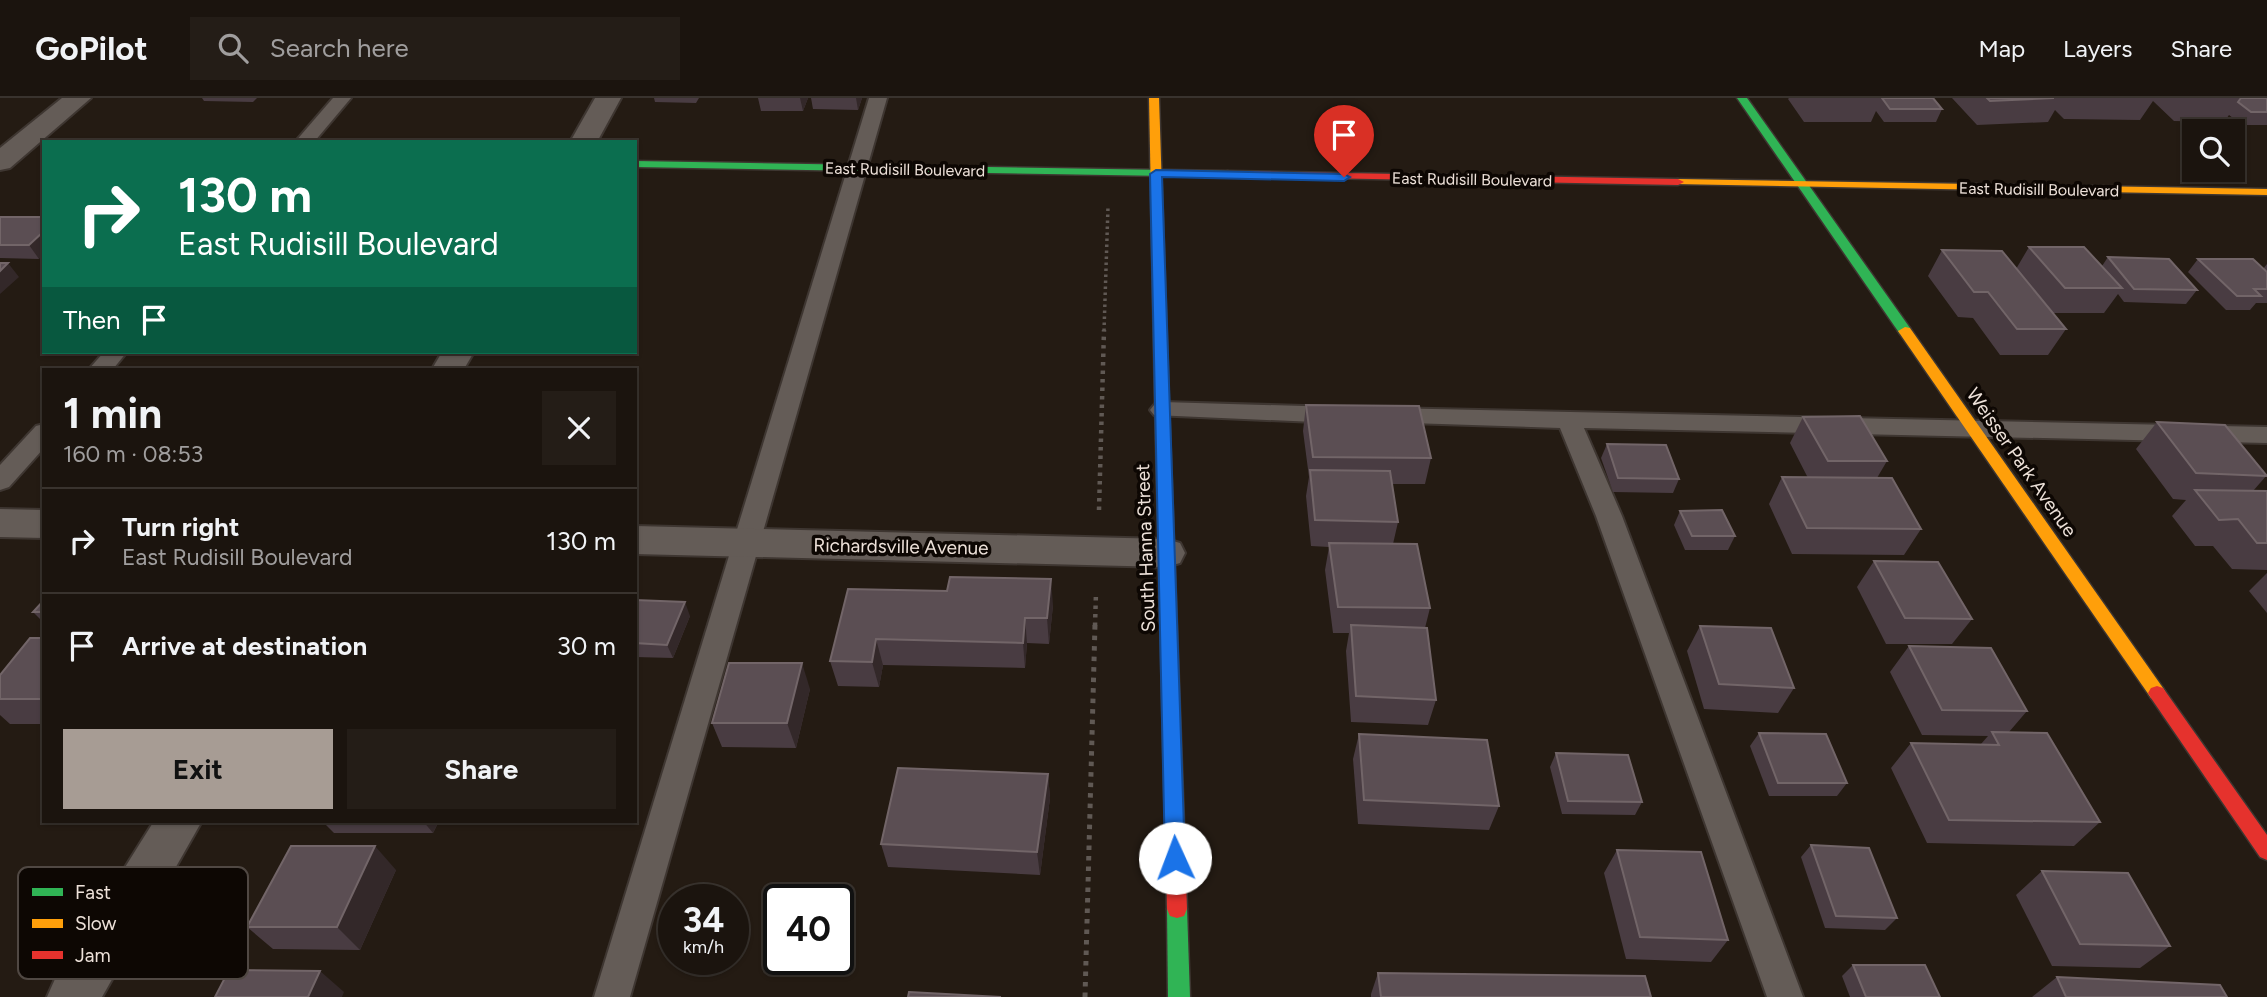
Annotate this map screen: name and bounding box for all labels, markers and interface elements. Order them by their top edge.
search box [190,17,680,80]
text: GoPilot [35,29,148,68]
icon: search [214,29,252,67]
text: Search here [270,32,409,64]
text: Map [1978,34,2025,63]
text: Layers [2063,34,2132,63]
text: Share [2170,34,2232,63]
pin [1314,105,1374,177]
icon: arrive [1325,116,1363,154]
map controls [2182,119,2245,182]
button: search [2182,119,2245,182]
street label: East Rudisill Boulevard [825,159,985,180]
text: 130 m [178,165,312,224]
icon: right [63,168,154,259]
street label: East Rudisill Boulevard [1392,169,1552,190]
street label: East Rudisill Boulevard [1959,179,2119,200]
text: East Rudisill Boulevard [178,225,499,263]
icon: arrive [135,301,173,339]
text: Then [63,304,121,336]
street label: Weisser Park Avenue [1962,383,2082,541]
text: 1 min [63,388,162,439]
button: close [542,391,616,465]
text: 160 m · 08:53 [63,440,203,468]
street label: South Hanna Street [1131,463,1160,633]
text: Turn right [122,511,239,543]
icon: right [63,522,101,560]
text: 130 m [546,525,616,557]
street label: Richardsville Avenue [813,533,989,560]
text: East Rudisill Boulevard [122,543,353,571]
icon: arrive [63,627,101,665]
text: Arrive at destination [122,630,367,662]
text: 30 m [557,630,616,662]
button: Exit [63,729,333,809]
button: Share [347,729,616,809]
position arrow [1138,821,1212,895]
legend [18,867,248,979]
text: Fast [75,881,111,904]
speed limit sign: 40 [763,884,854,975]
text: 34 [683,899,724,941]
text: Slow [75,912,117,935]
text: km/h [683,936,724,958]
text: Jam [75,944,111,967]

